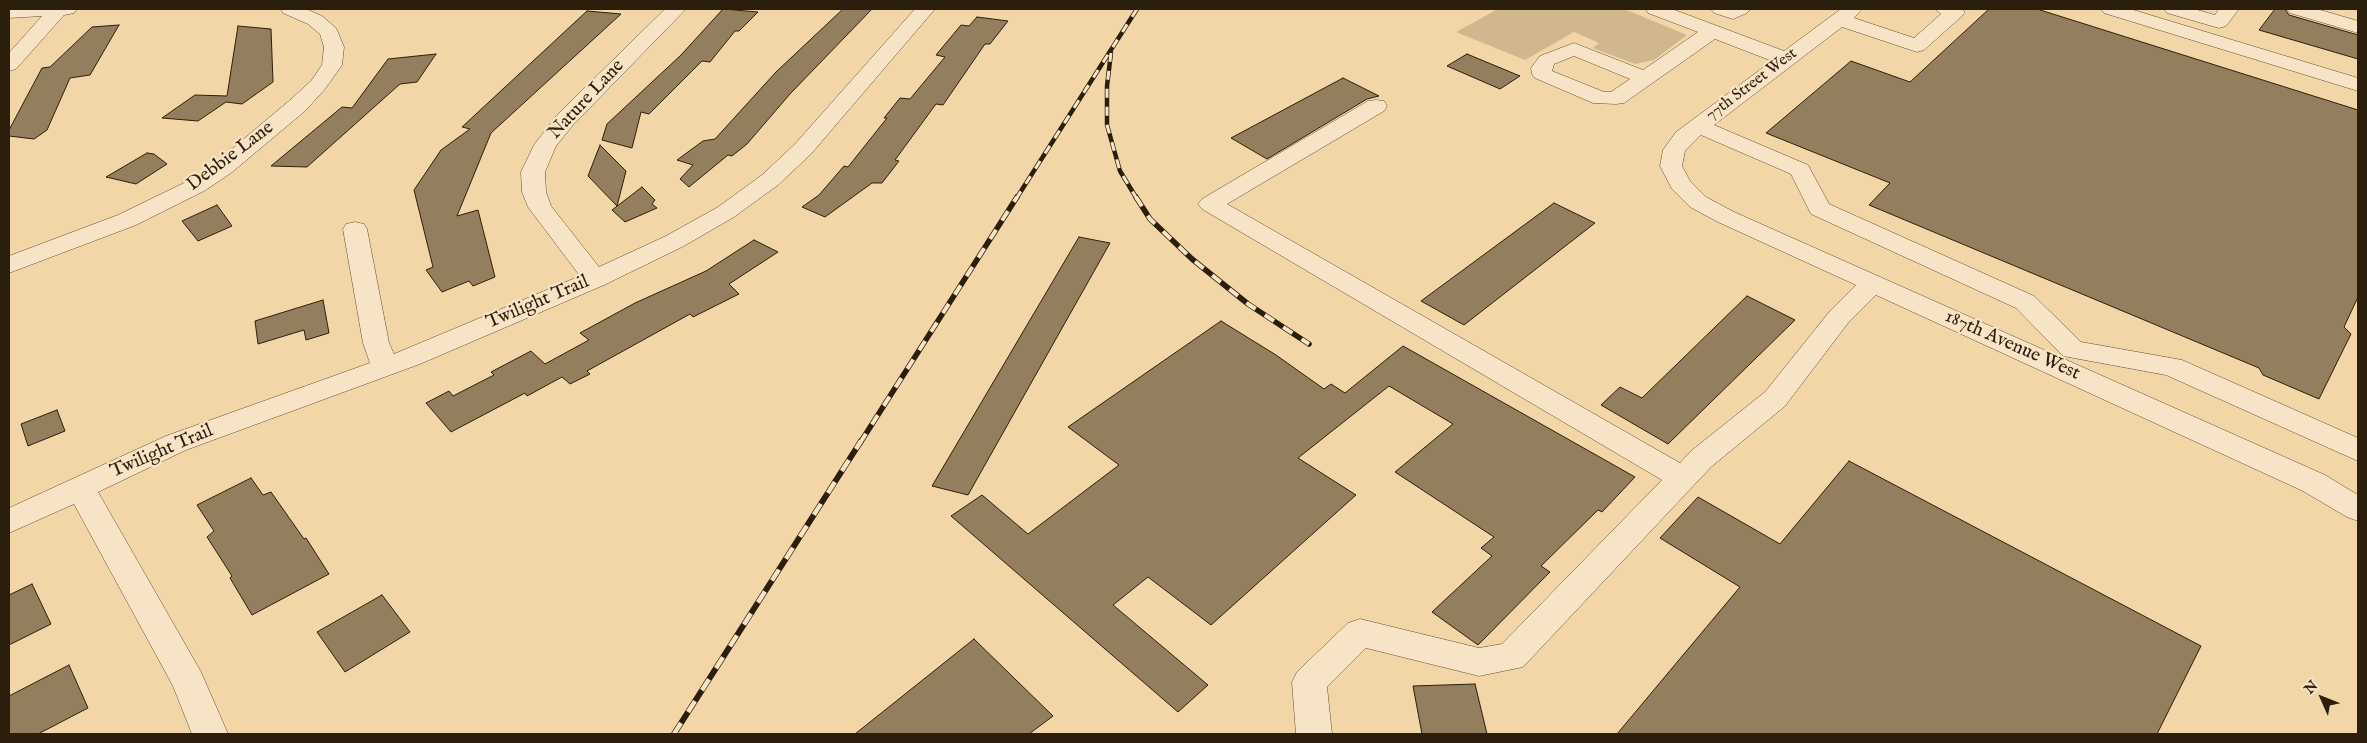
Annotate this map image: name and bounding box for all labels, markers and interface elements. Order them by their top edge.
street label: 77th Street West [1703,45,1801,125]
street label: Nature Lane [544,55,630,145]
street label: Debbie Lane [183,117,279,197]
street label: Twilight Trail [483,271,593,335]
street label: 187th Avenue West [1941,306,2083,386]
street label: Twilight Trail [107,420,217,484]
north arrow [2297,673,2347,723]
text: N [2301,677,2322,698]

